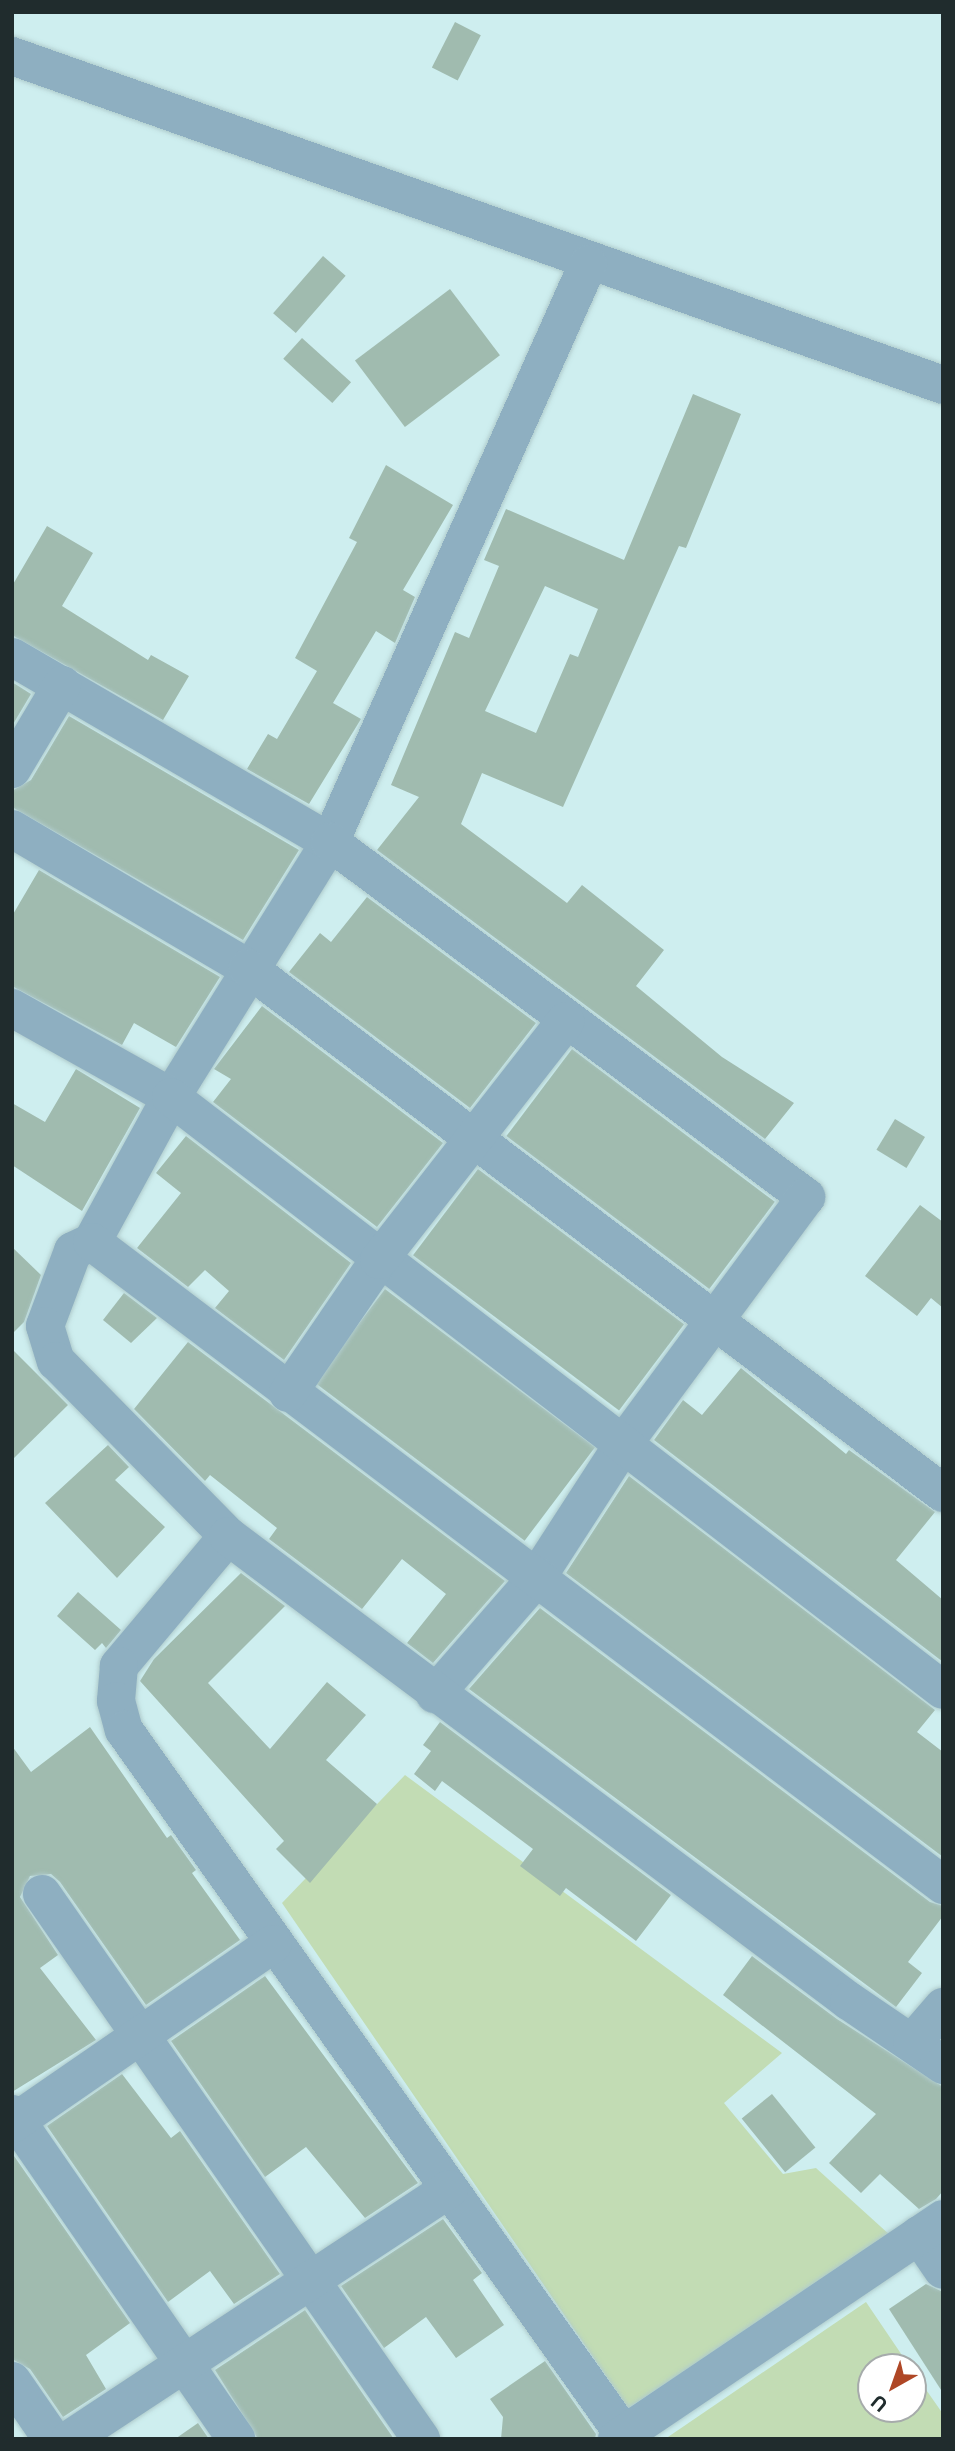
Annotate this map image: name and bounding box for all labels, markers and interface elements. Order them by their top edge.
north arrow [857,2353,927,2423]
text: U [867,2390,892,2416]

